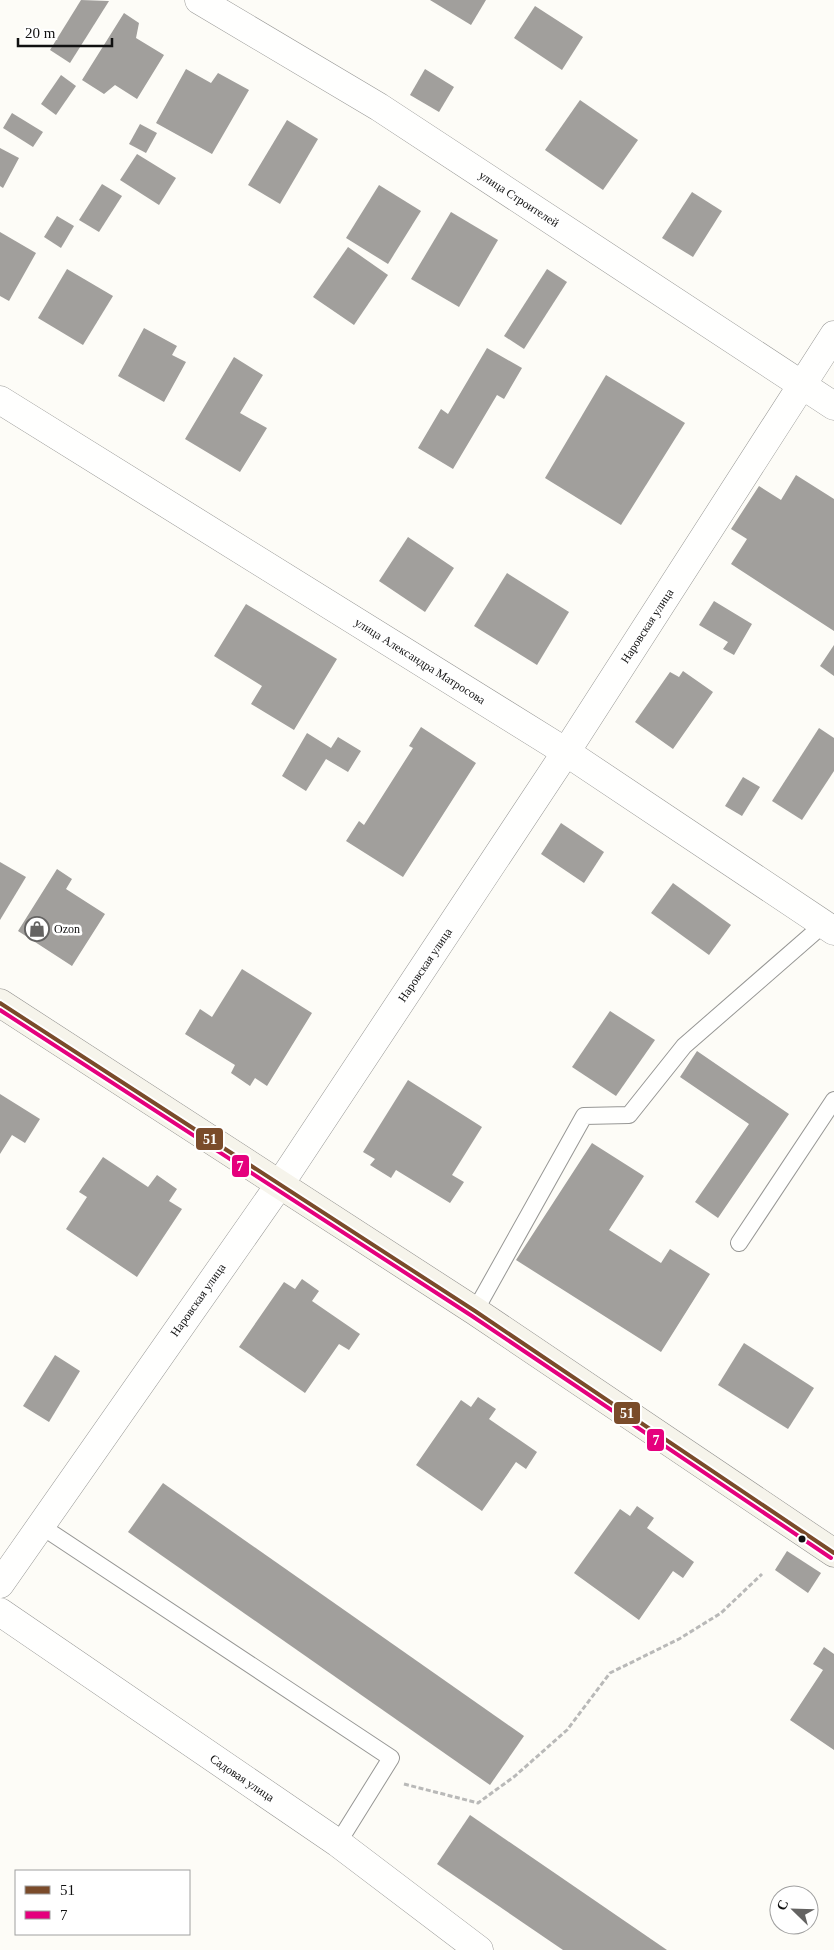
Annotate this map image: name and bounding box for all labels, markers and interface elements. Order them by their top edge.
scale bar [18,15,111,47]
text: 20 m [25,25,56,41]
street label: улица Строителей [476,168,562,230]
street label: Наровская улица [618,586,677,666]
street label: улица Александра Матросова [352,615,488,707]
shop icon: Ozon [24,916,50,942]
place label: Ozon [54,922,80,936]
street label: Наровская улица [395,925,455,1005]
line badge: 51 [195,1127,224,1151]
text: 51 [203,1132,217,1147]
line badge: 7 [231,1154,250,1178]
text: 7 [237,1159,244,1174]
street label: Наровская улица [168,1260,229,1339]
line badge: 51 [613,1401,641,1425]
text: 51 [620,1406,634,1421]
line badge: 7 [646,1428,665,1452]
text: 7 [653,1433,660,1448]
unlabelled marker [797,1534,807,1544]
street label: Садовая улица [207,1751,277,1805]
legend [15,1870,190,1935]
text: 51 [60,1882,75,1898]
north arrow [769,1885,819,1935]
text: С [774,1898,791,1913]
text: 7 [60,1907,68,1923]

